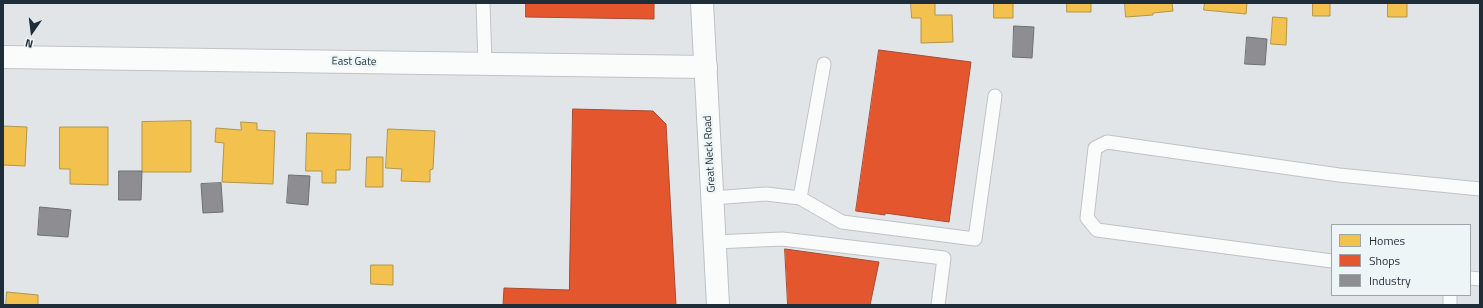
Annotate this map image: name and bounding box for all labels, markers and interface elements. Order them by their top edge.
north arrow [12,12,52,52]
text: N [23,35,35,52]
street label: East Gate [332,55,376,69]
street label: Great Neck Road [701,115,719,193]
legend [1331,224,1471,296]
text: Homes [1369,231,1405,250]
text: Shops [1369,251,1400,270]
text: Industry [1369,271,1411,290]

